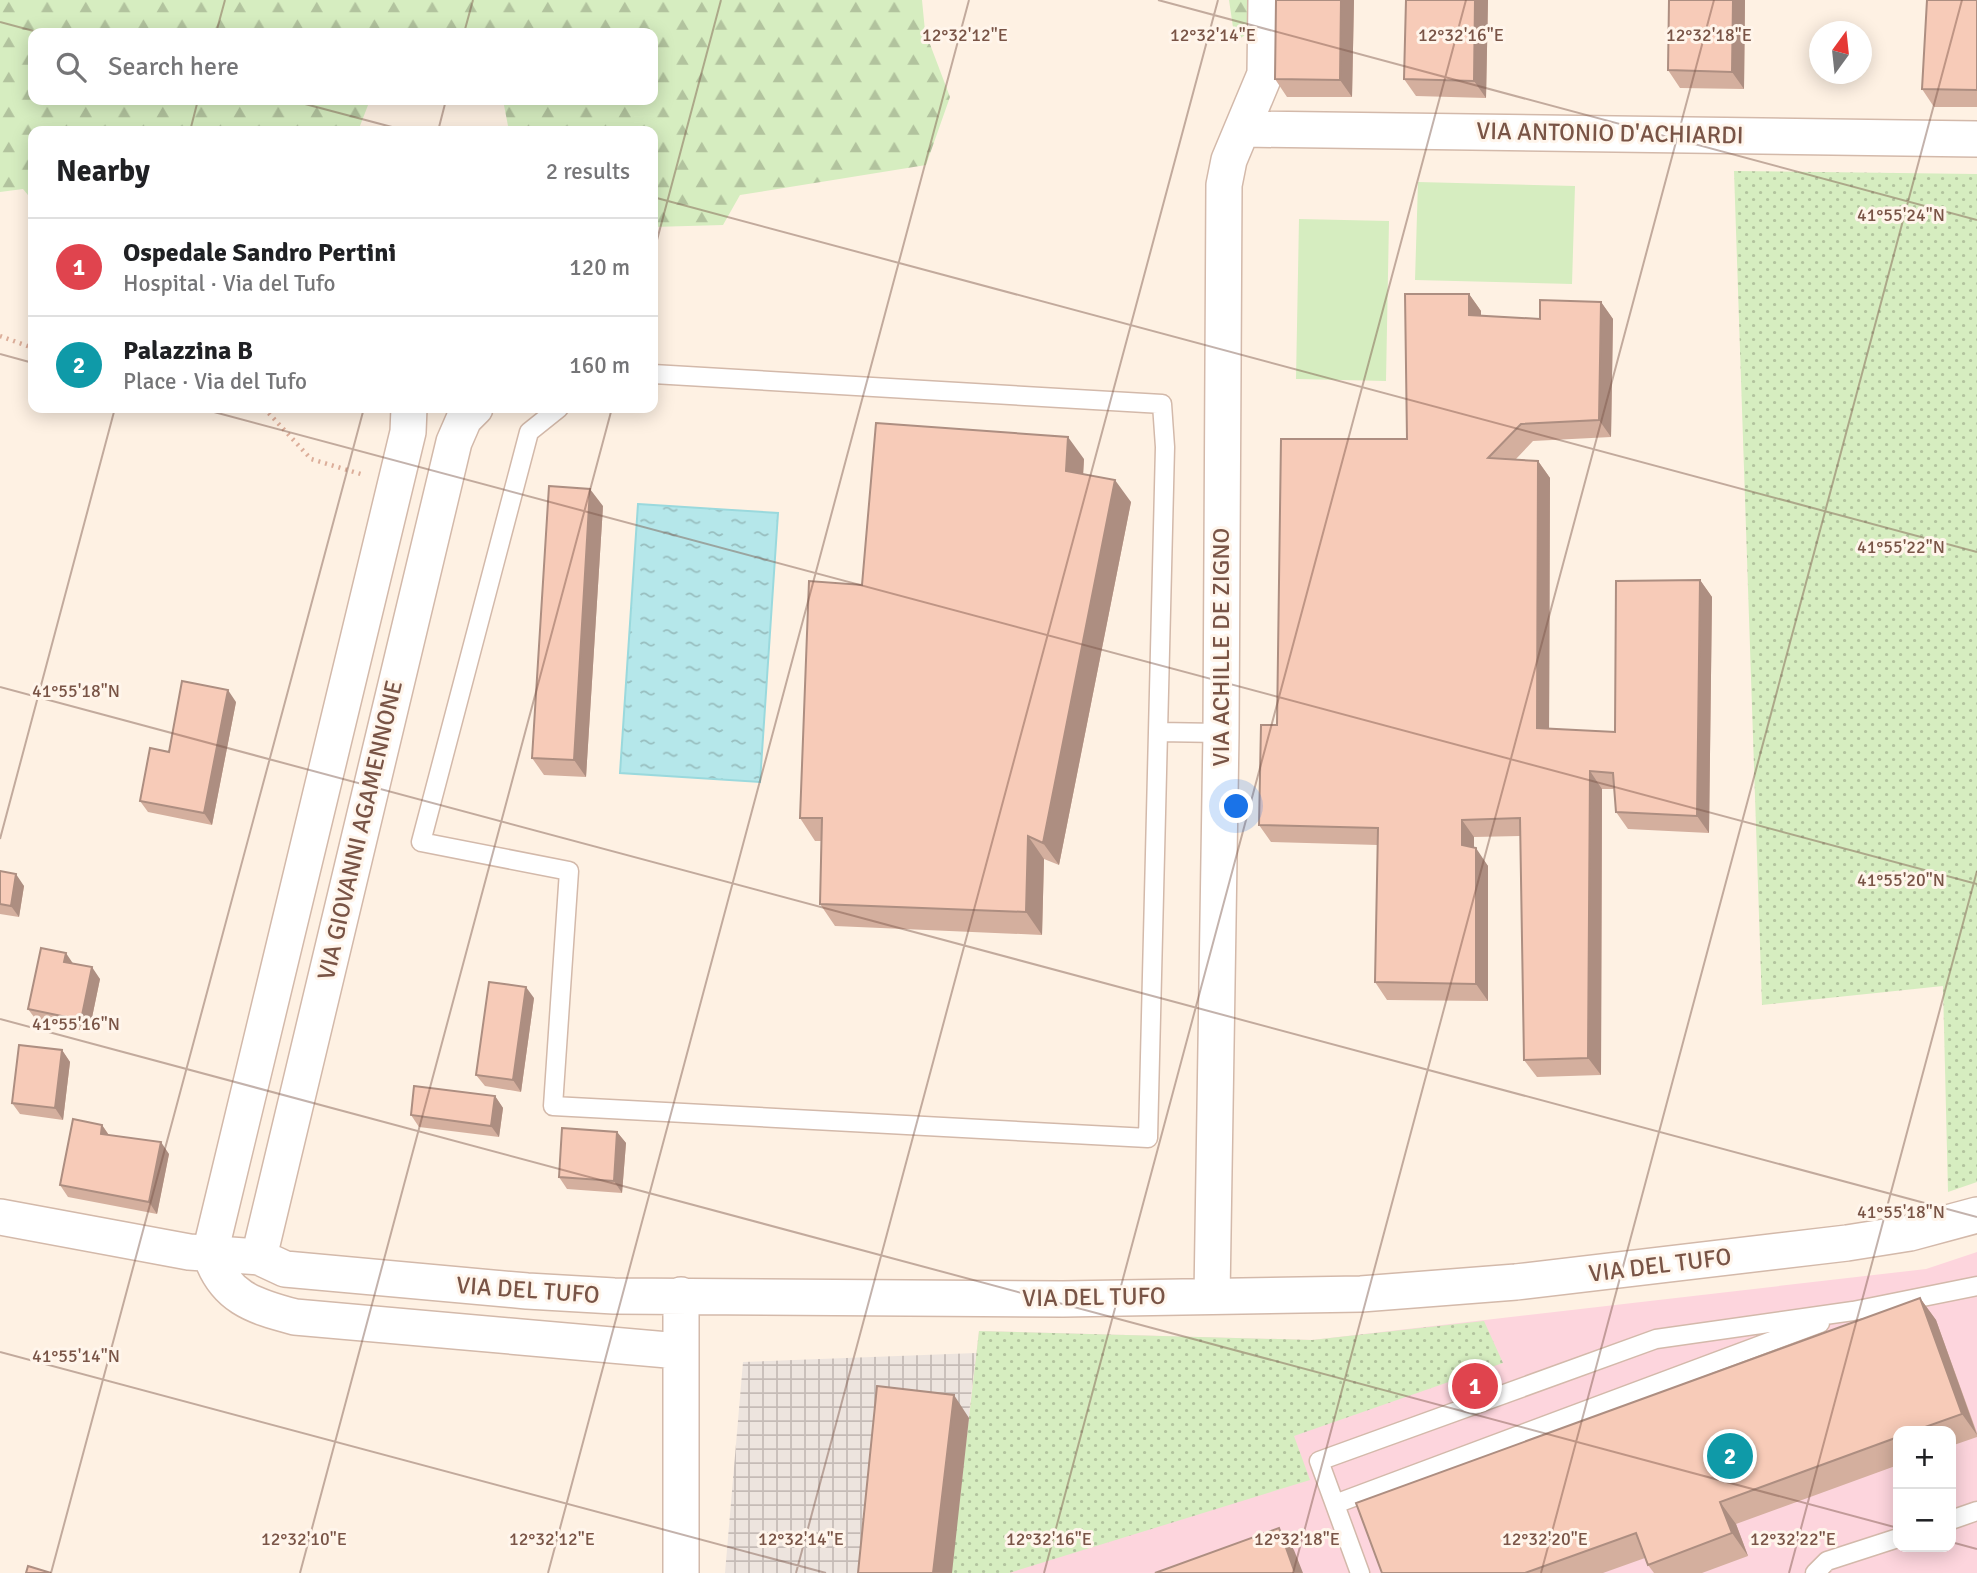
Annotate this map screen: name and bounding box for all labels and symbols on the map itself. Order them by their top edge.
north arrow [1809,21,1872,84]
text: 12°32'12"E [922,24,1008,46]
text: 12°32'14"E [1170,24,1256,46]
text: 12°32'16"E [1418,24,1504,46]
text: 12°32'18"E [1666,24,1752,46]
street label: VIA ANTONIO D'ACHIARDI [1476,116,1744,150]
text: 41°55'24"N [1857,204,1945,226]
street label: VIA ACHILLE DE ZIGNO [1206,528,1236,766]
text: 41°55'22"N [1857,536,1945,558]
street label: VIA GIOVANNI AGAMENNONE [311,677,409,983]
text: 41°55'18"N [32,680,120,702]
your location [1219,789,1253,823]
text: 41°55'20"N [1857,869,1945,891]
text: 41°55'16"N [32,1013,120,1035]
text: 41°55'18"N [1857,1201,1945,1223]
street label: VIA DEL TUFO [1587,1241,1733,1289]
street label: VIA DEL TUFO [455,1270,601,1310]
street label: VIA DEL TUFO [1022,1281,1166,1313]
text: 41°55'14"N [32,1345,120,1367]
pin: 1 [1452,1360,1498,1412]
pin: 2 [1707,1430,1753,1482]
text: 12°32'10"E [261,1528,347,1550]
text: 12°32'12"E [509,1528,595,1550]
text: 12°32'14"E [758,1528,844,1550]
text: 12°32'16"E [1006,1528,1092,1550]
text: 12°32'18"E [1254,1528,1340,1550]
text: 12°32'20"E [1502,1528,1588,1550]
text: 12°32'22"E [1750,1528,1836,1550]

